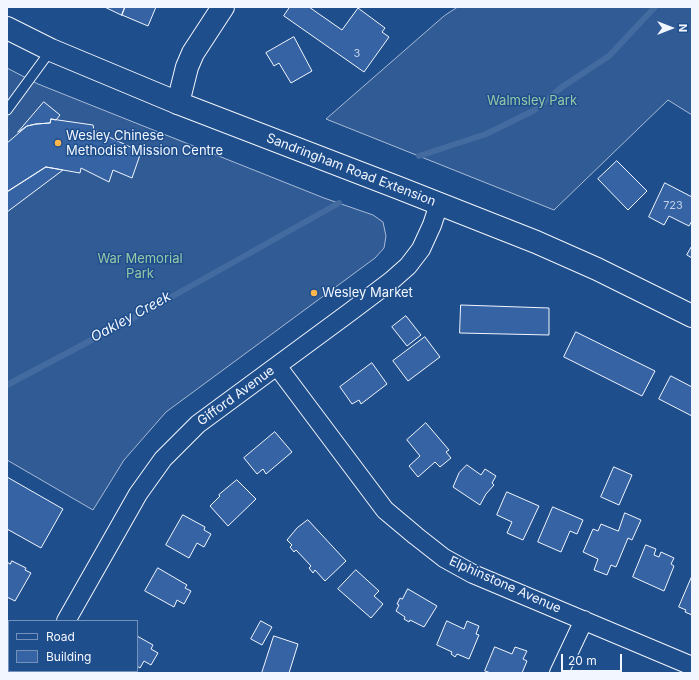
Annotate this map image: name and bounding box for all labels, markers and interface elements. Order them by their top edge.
north arrow [651,8,691,48]
text: N [676,24,690,32]
house number: 3 [354,47,360,61]
park label: Walmsley Park [487,93,577,109]
place label: Wesley Chinese Methodist Mission Centre [66,128,223,159]
street label: Sandringham Road Extension [264,130,438,210]
marker: Wesley Chinese Methodist Mission Centre [53,138,63,148]
house number: 723 [663,199,683,213]
park label: War Memorial Park [97,251,183,282]
place label: Wesley Market [322,285,413,301]
water label: Oakley Creek [88,288,174,346]
marker: Wesley Market [309,288,319,298]
street label: Gifford Avenue [194,363,278,429]
street label: Elphinstone Avenue [447,553,563,617]
legend [8,620,138,672]
text: Road [46,629,75,644]
scale bar [563,646,624,672]
text: Building [46,649,91,664]
text: 20 m [568,653,597,668]

